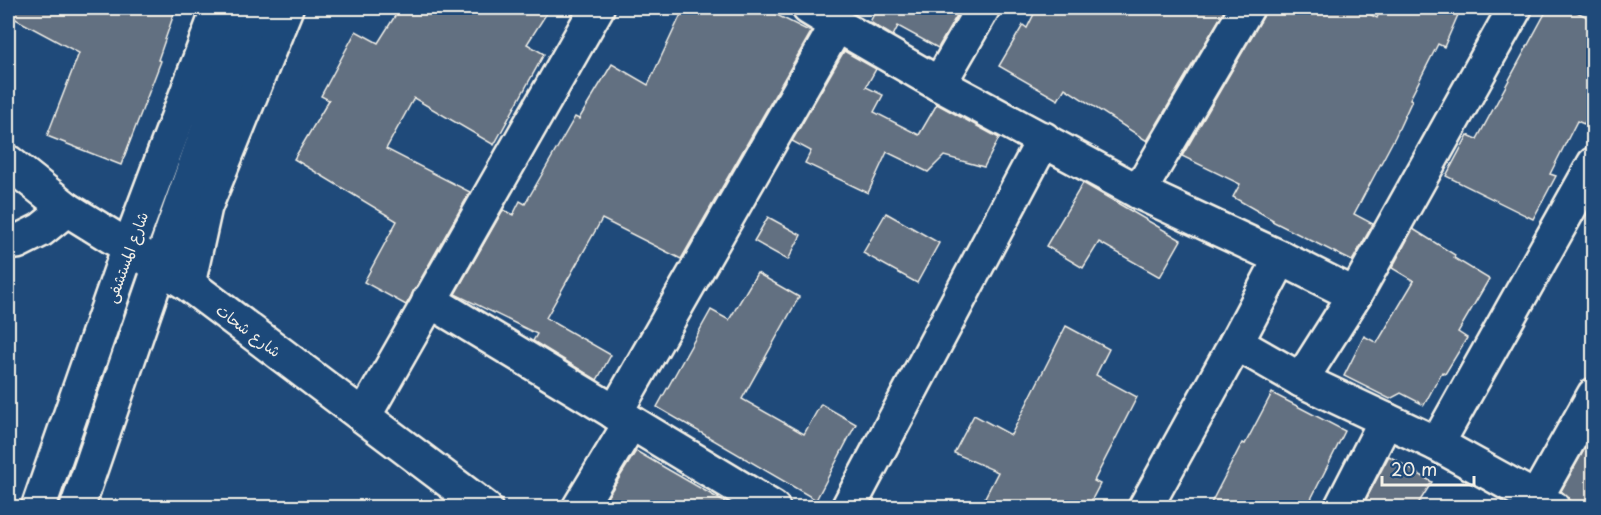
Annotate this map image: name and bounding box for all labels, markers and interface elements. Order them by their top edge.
street label: شارع المستشفى [99,208,153,306]
street label: شارع شحات [212,298,286,362]
scale bar [1382,449,1474,487]
text: 20 m [1391,455,1437,482]

